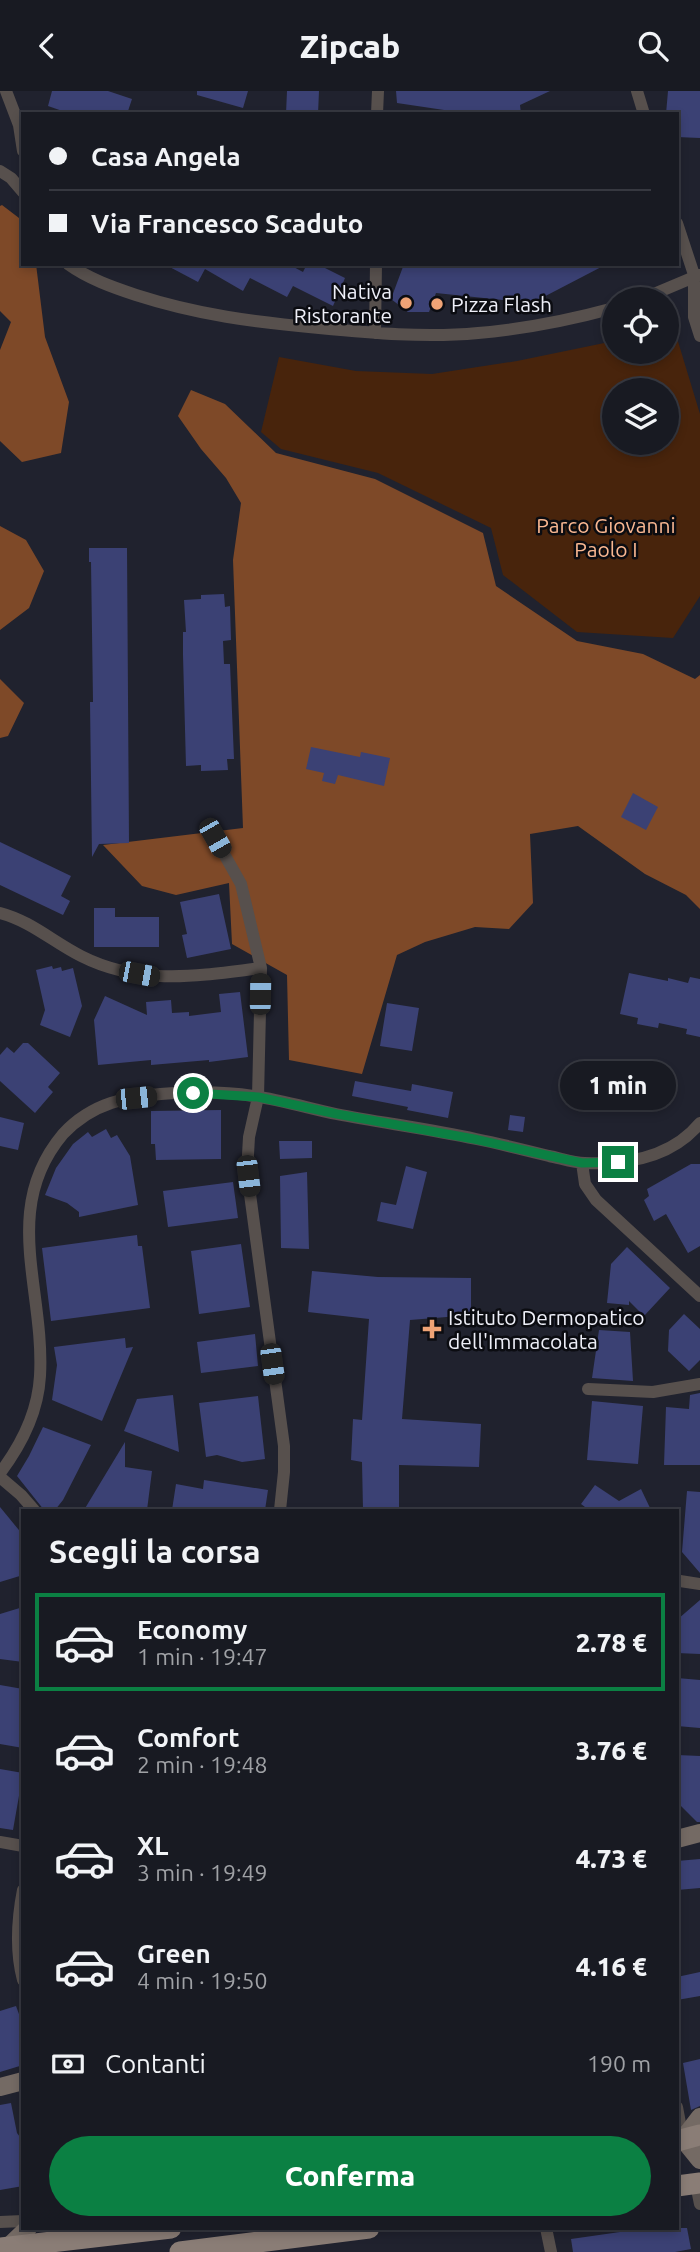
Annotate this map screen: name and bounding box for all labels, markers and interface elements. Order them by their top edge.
icon: back [28,27,66,65]
icon: search [634,27,672,65]
text: Zipcab [300,28,400,64]
text: Casa Angela [91,142,241,171]
text: Via Francesco Scaduto [91,209,363,238]
place label: Nativa Ristorante [294,279,392,327]
map controls [602,287,679,455]
button: locate [602,287,679,364]
place label: Pizza Flash [451,292,552,316]
marker: Nativa Ristorante [398,295,414,311]
marker: Pizza Flash [429,296,445,312]
button: layers [602,378,679,455]
park label: Parco Giovanni Paolo I [536,513,676,561]
car [196,815,235,861]
car [117,960,162,988]
car [250,973,271,1015]
callout: 1 min [560,1061,676,1109]
text: 1 min [589,1073,647,1098]
route start [177,1077,209,1109]
car [115,1085,158,1111]
route end [602,1146,634,1178]
car [236,1154,261,1198]
place label: Istituto Dermopatico dell'Immacolata [448,1305,645,1353]
marker: Istituto Dermopatico dell'Immacolata [422,1319,442,1339]
car [259,1342,286,1386]
text: Scegli la corsa [49,1533,261,1569]
icon: car [53,1611,116,1674]
text: Economy [137,1615,247,1644]
text: 2.78 € [576,1628,647,1657]
text: 1 min · 19:47 [137,1644,268,1669]
icon: car [53,1719,116,1782]
text: Comfort [137,1723,240,1752]
text: 3.76 € [576,1736,647,1765]
text: 2 min · 19:48 [137,1752,268,1777]
icon: car [53,1827,116,1890]
text: XL [137,1831,168,1860]
text: 4.73 € [576,1844,647,1873]
text: 3 min · 19:49 [137,1860,268,1885]
icon: car [53,1935,116,1998]
text: Green [137,1939,211,1968]
text: 4.16 € [576,1952,647,1981]
text: 4 min · 19:50 [137,1968,268,1993]
icon: cash [49,2045,87,2083]
text: Contanti [105,2049,206,2078]
text: 190 m [587,2051,651,2076]
button: Conferma [49,2136,651,2216]

